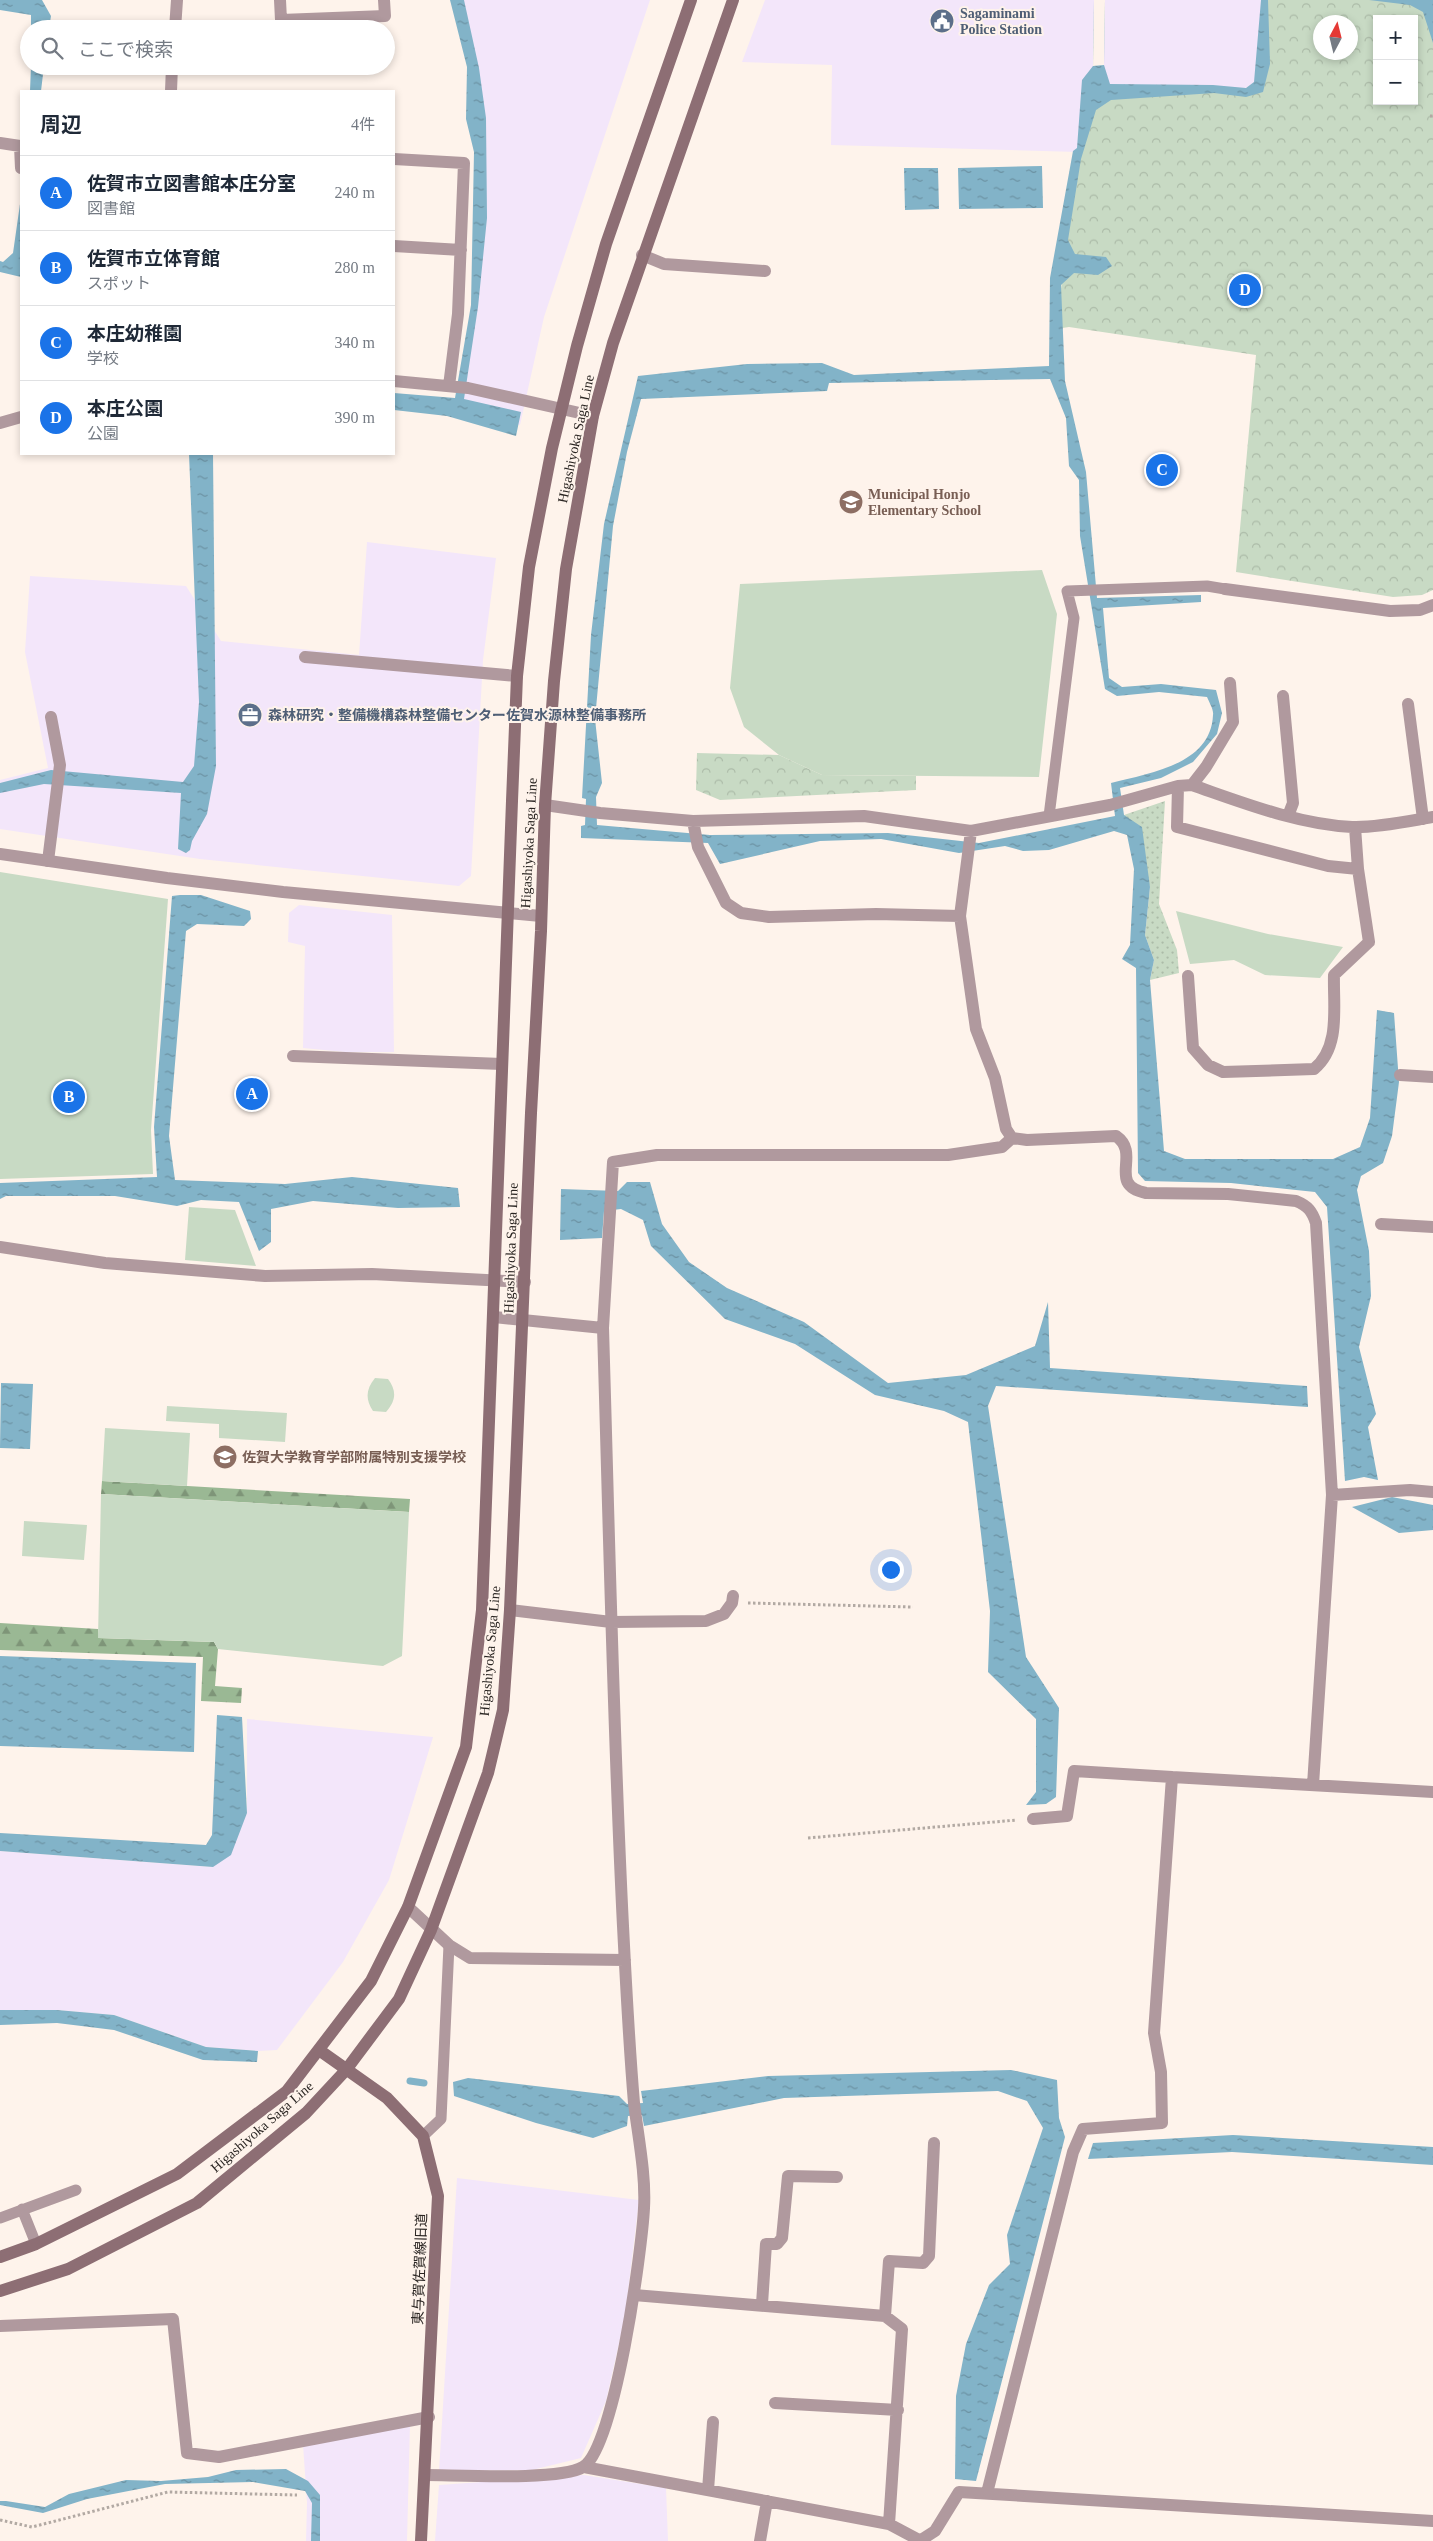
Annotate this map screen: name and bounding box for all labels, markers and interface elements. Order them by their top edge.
place label: Sagaminami Police Station [960,6,1042,37]
public building icon: Sagaminami Police Station [929,8,955,34]
north arrow [1313,15,1358,60]
map controls [1373,15,1418,105]
button: + [1373,15,1418,60]
search box [20,20,395,75]
icon: search [38,34,66,62]
text: ここで検索 [78,39,173,60]
button: − [1373,60,1418,105]
text: 周辺 [40,113,82,137]
text: 4件 [351,116,375,133]
text: 佐賀市立図書館本庄分室 [87,173,296,194]
text: A [50,184,62,201]
text: 240 m [335,184,375,201]
text: 図書館 [87,200,135,217]
text: 佐賀市立体育館 [87,248,220,269]
text: B [51,259,61,276]
text: 280 m [335,259,375,276]
pin: D [1229,271,1261,309]
text: スポット [87,275,151,292]
text: 本庄幼稚園 [87,323,182,344]
text: C [50,334,62,351]
text: 340 m [335,334,375,351]
text: 学校 [87,350,119,367]
street label: Higashiyoka Saga Line [555,374,597,504]
text: 本庄公園 [87,398,163,419]
text: D [50,409,62,426]
text: 390 m [335,409,375,426]
text: 公園 [87,425,119,442]
pin: C [1146,451,1178,489]
place label: Municipal Honjo Elementary School [868,487,981,518]
school or university icon: Municipal Honjo Elementary School [838,489,864,515]
office icon: 森林研究・整備機構森林整備センター佐賀水源林整備事務所 [237,702,263,728]
place label: 森林研究・整備機構森林整備センター佐賀水源林整備事務所 [268,707,646,723]
street label: Higashiyoka Saga Line [518,777,540,909]
pin: A [236,1075,268,1113]
pin: B [53,1078,85,1116]
street label: Higashiyoka Saga Line [501,1182,521,1314]
school or university icon: 佐賀大学教育学部附属特別支援学校 [212,1444,238,1470]
place label: 佐賀大学教育学部附属特別支援学校 [242,1450,466,1465]
your location [878,1557,904,1583]
street label: Higashiyoka Saga Line [477,1585,503,1717]
street label: Higashiyoka Saga Line [208,2078,316,2176]
street label: 東与賀佐賀線旧道 [411,2213,429,2325]

